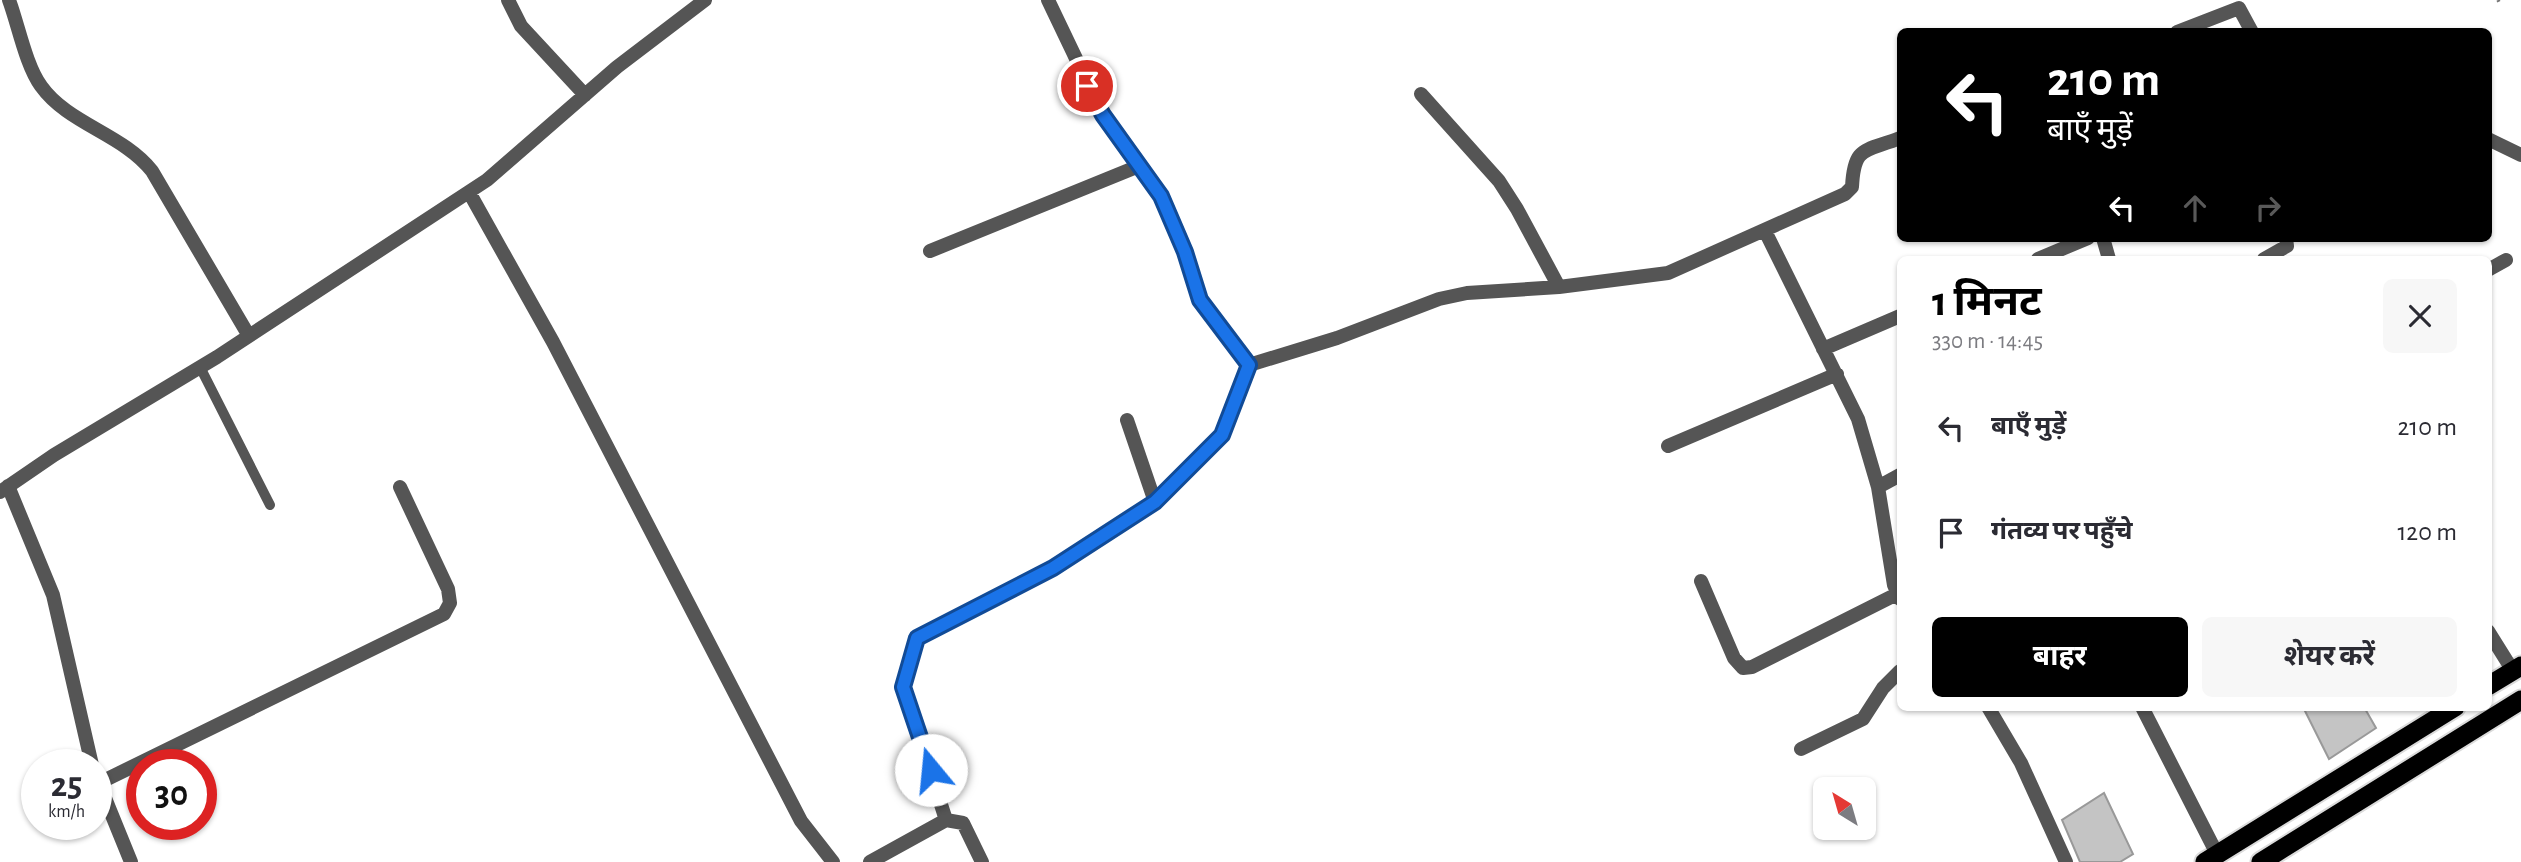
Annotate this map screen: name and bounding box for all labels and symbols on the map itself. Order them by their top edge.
pin [1057,56,1117,116]
position arrow [894,733,968,807]
speed limit sign: 30 [126,749,217,840]
north arrow [1813,777,1876,840]

